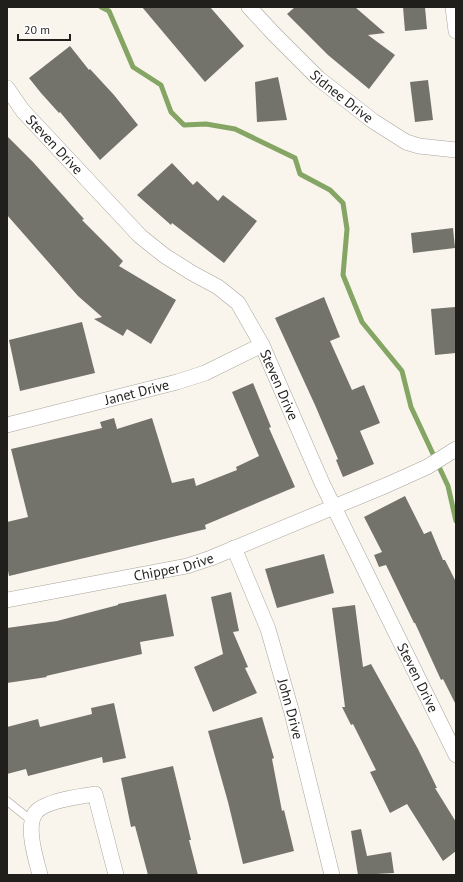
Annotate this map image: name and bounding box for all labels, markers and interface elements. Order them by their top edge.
scale bar [18,16,70,42]
text: 20 m [24,22,50,37]
street label: Sidnee Drive [306,66,377,127]
street label: Steven Drive [22,111,87,178]
street label: Steven Drive [256,347,303,423]
street label: Janet Drive [102,375,171,409]
street label: Chipper Drive [132,549,216,585]
street label: Steven Drive [393,640,443,715]
street label: John Drive [273,676,307,741]

